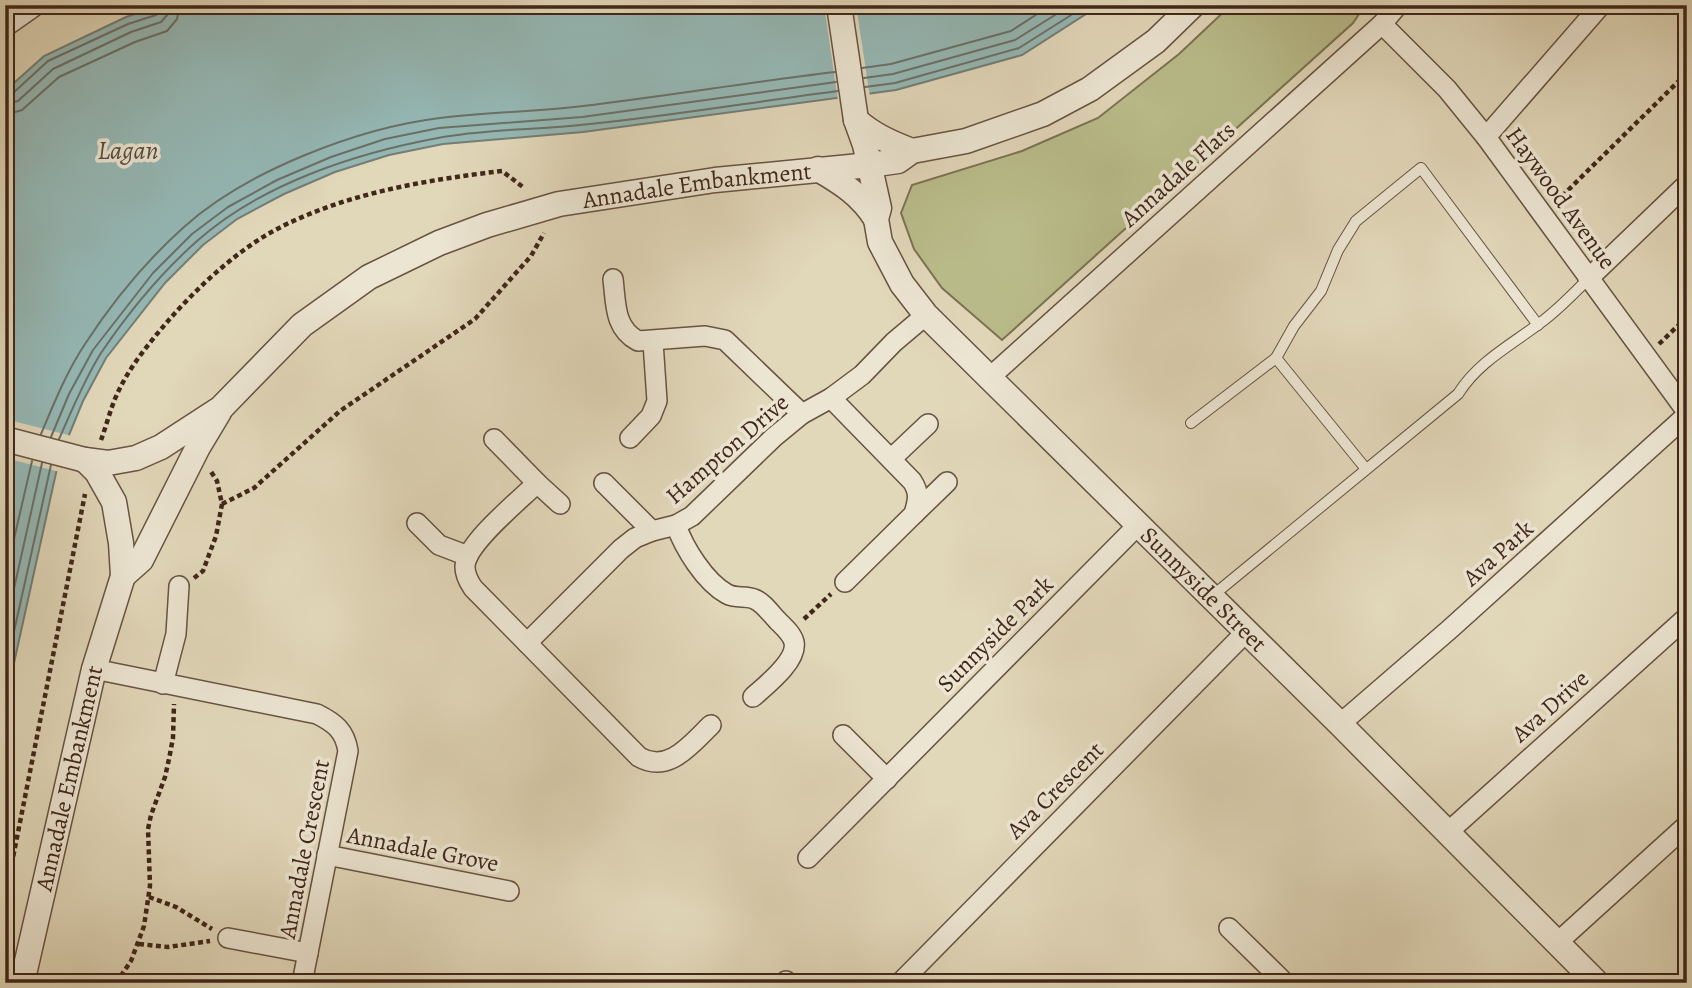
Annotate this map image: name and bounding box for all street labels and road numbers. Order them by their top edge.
street label: Annadale Flats [1113,114,1242,235]
street label: Haywood Avenue [1499,120,1623,276]
street label: Annadale Embankment [579,155,813,216]
street label: Hampton Drive [659,387,795,511]
street label: Ava Park [1455,513,1540,594]
street label: Sunnyside Street [1133,519,1274,659]
street label: Sunnyside Park [930,569,1060,699]
street label: Annadale Embankment [27,662,110,895]
street label: Ava Drive [1504,663,1596,750]
street label: Ava Crescent [999,734,1111,846]
street label: Annadale Crescent [271,757,337,942]
street label: Annadale Grove [344,818,501,879]

